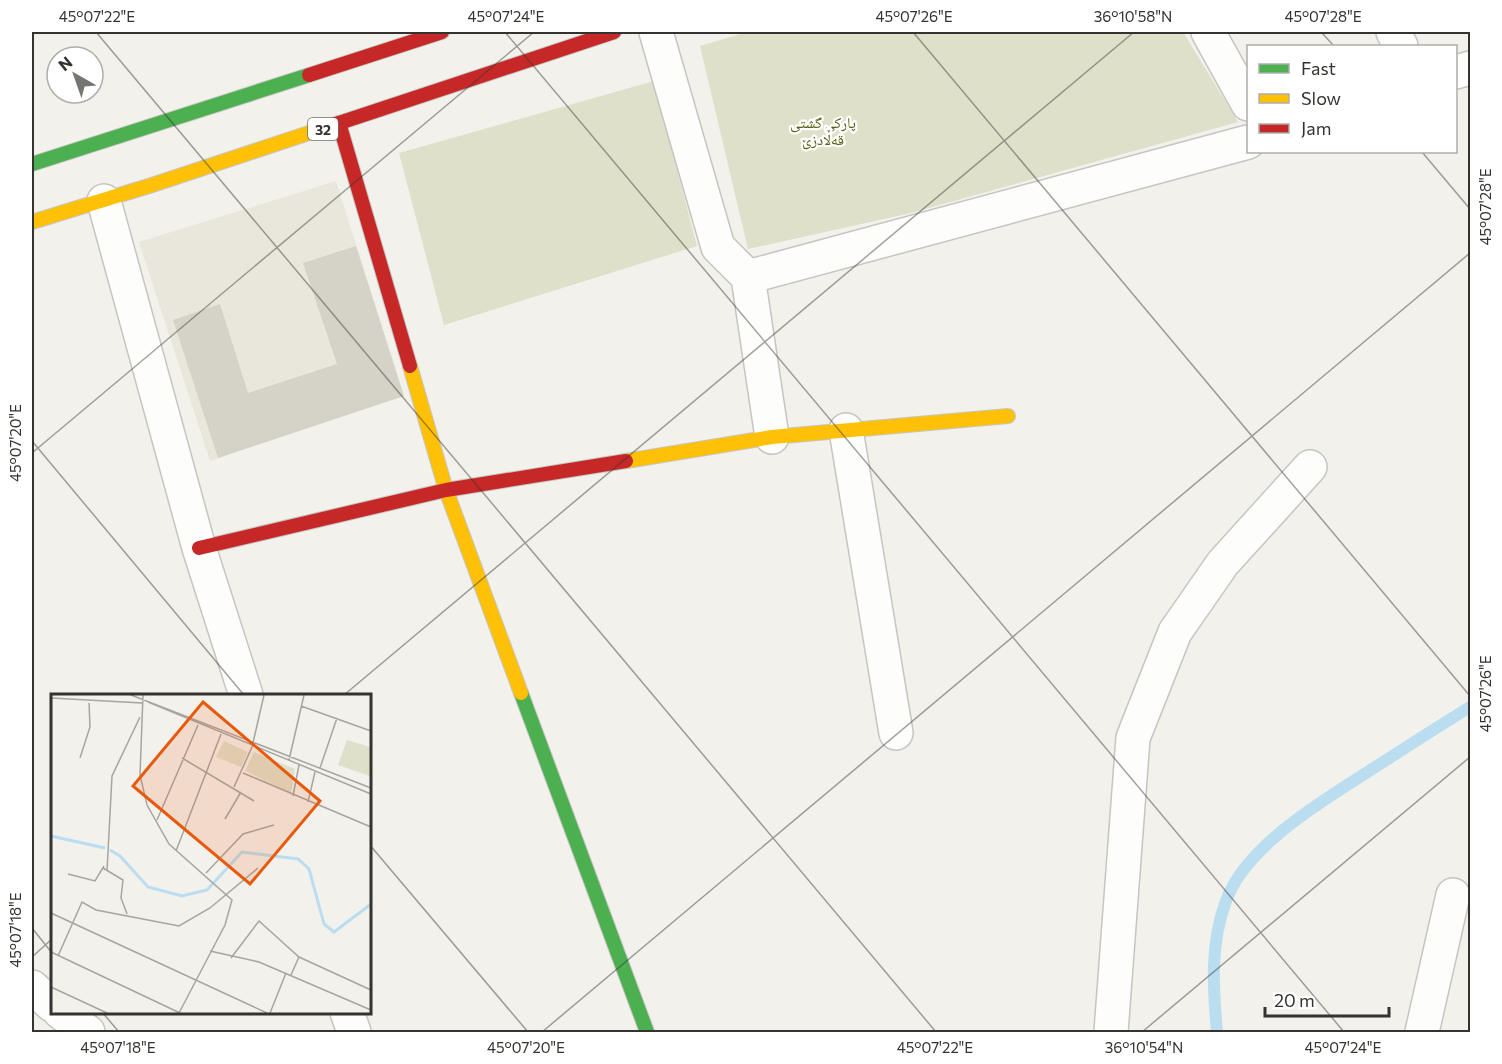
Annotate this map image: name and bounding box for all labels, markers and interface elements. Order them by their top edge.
text: 45°07'22"E [59,7,135,25]
text: 45°07'24"E [468,7,545,25]
text: 45°07'26"E [875,7,953,25]
text: 36°10'58"N [1094,7,1172,25]
text: 45°07'28"E [1284,7,1362,25]
north arrow [45,45,105,105]
legend [1247,45,1457,153]
text: N [54,52,76,74]
text: Fast [1301,57,1336,79]
text: Slow [1301,87,1341,109]
park label: پارکی گشتی قەڵادزێ [790,113,856,150]
text: Jam [1301,117,1331,139]
road number: 32 [308,118,338,140]
text: 45°07'28"E [1476,168,1494,246]
text: 45°07'20"E [6,404,24,482]
text: 45°07'26"E [1476,655,1494,733]
inset map [51,694,370,1013]
text: 45°07'18"E [6,892,24,968]
scale bar [1265,980,1390,1018]
text: 20 m [1274,989,1315,1011]
text: 45°07'18"E [80,1038,156,1056]
text: 45°07'20"E [487,1038,565,1056]
text: 45°07'22"E [897,1038,973,1056]
text: 36°10'54"N [1105,1038,1183,1056]
text: 45°07'24"E [1305,1038,1382,1056]

